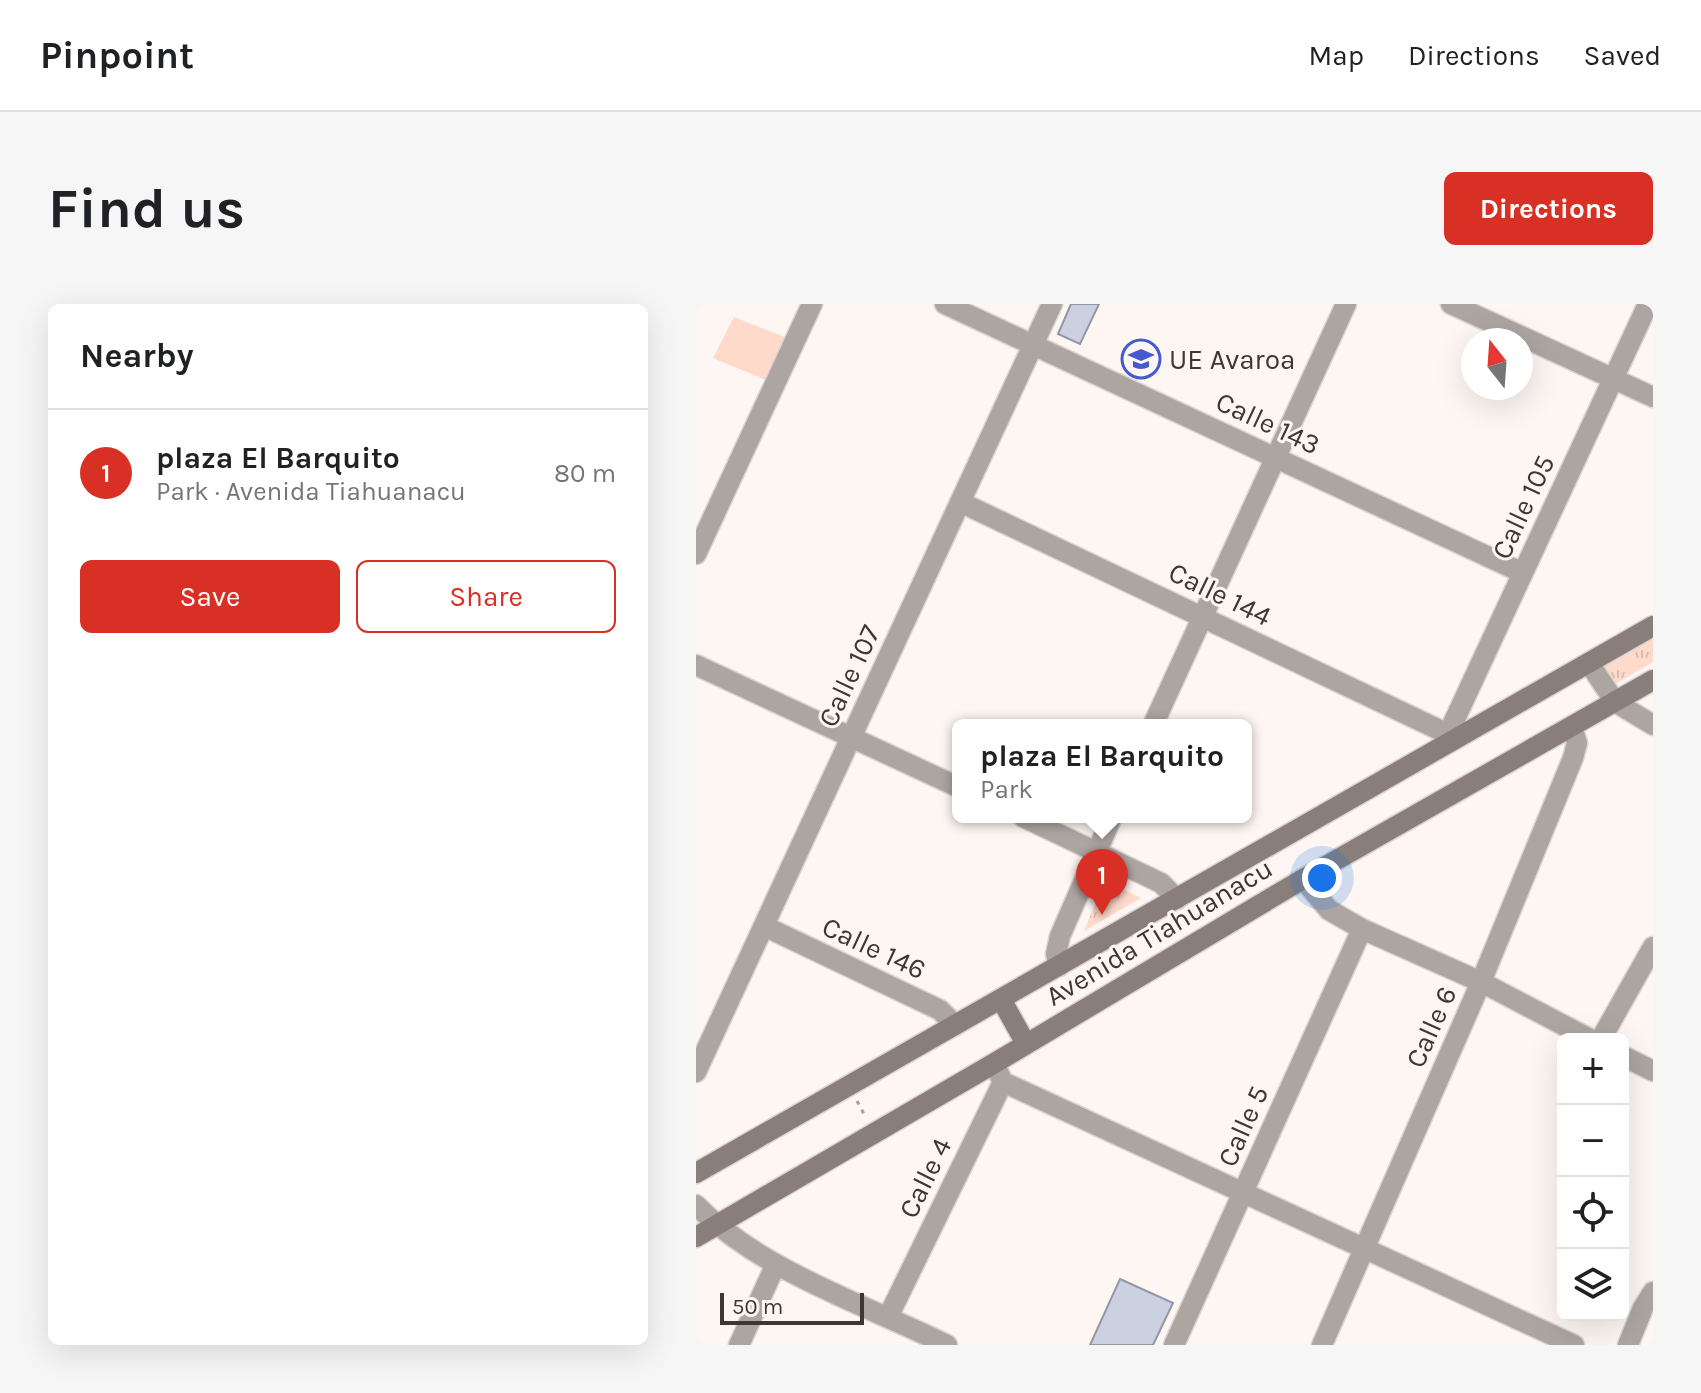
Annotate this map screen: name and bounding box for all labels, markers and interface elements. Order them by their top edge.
text: Pinpoint [40,33,194,78]
text: Map [1309,39,1364,72]
text: Directions [1408,39,1540,72]
text: Saved [1584,39,1661,72]
button: Directions [1444,172,1653,245]
text: Find us [48,176,245,241]
north arrow [1461,328,1533,400]
text: Nearby [80,336,194,376]
school or university icon: UE Avaroa [1120,338,1162,380]
place label: UE Avaroa [1169,343,1295,376]
street label: Calle 143 [1211,385,1325,461]
text: plaza El Barquito [156,440,400,476]
street label: Calle 105 [1485,450,1561,564]
text: 1 [101,458,111,489]
text: 80 m [554,458,616,489]
text: Park · Avenida Tiahuanacu [156,476,466,507]
street label: Calle 144 [1163,555,1277,633]
button: Save [80,560,340,633]
button: Share [356,560,616,633]
street label: Calle 107 [811,620,887,732]
popup [952,719,1252,823]
text: plaza El Barquito [980,738,1224,774]
text: Park [980,774,1033,805]
pin: 1 [1076,849,1128,915]
street label: Avenida Tiahuanacu [1040,851,1278,1013]
your location [1302,858,1342,898]
street label: Calle 146 [817,910,931,986]
street label: Calle 6 [1399,981,1463,1073]
map controls [1557,1033,1629,1321]
button: + [1557,1033,1629,1105]
street label: Calle 5 [1211,1080,1275,1172]
button: − [1557,1105,1629,1177]
street label: Calle 4 [892,1132,959,1223]
button: locate [1557,1177,1629,1249]
button: layers [1557,1249,1629,1321]
scale bar [720,1289,864,1325]
text: 50 m [732,1294,783,1320]

